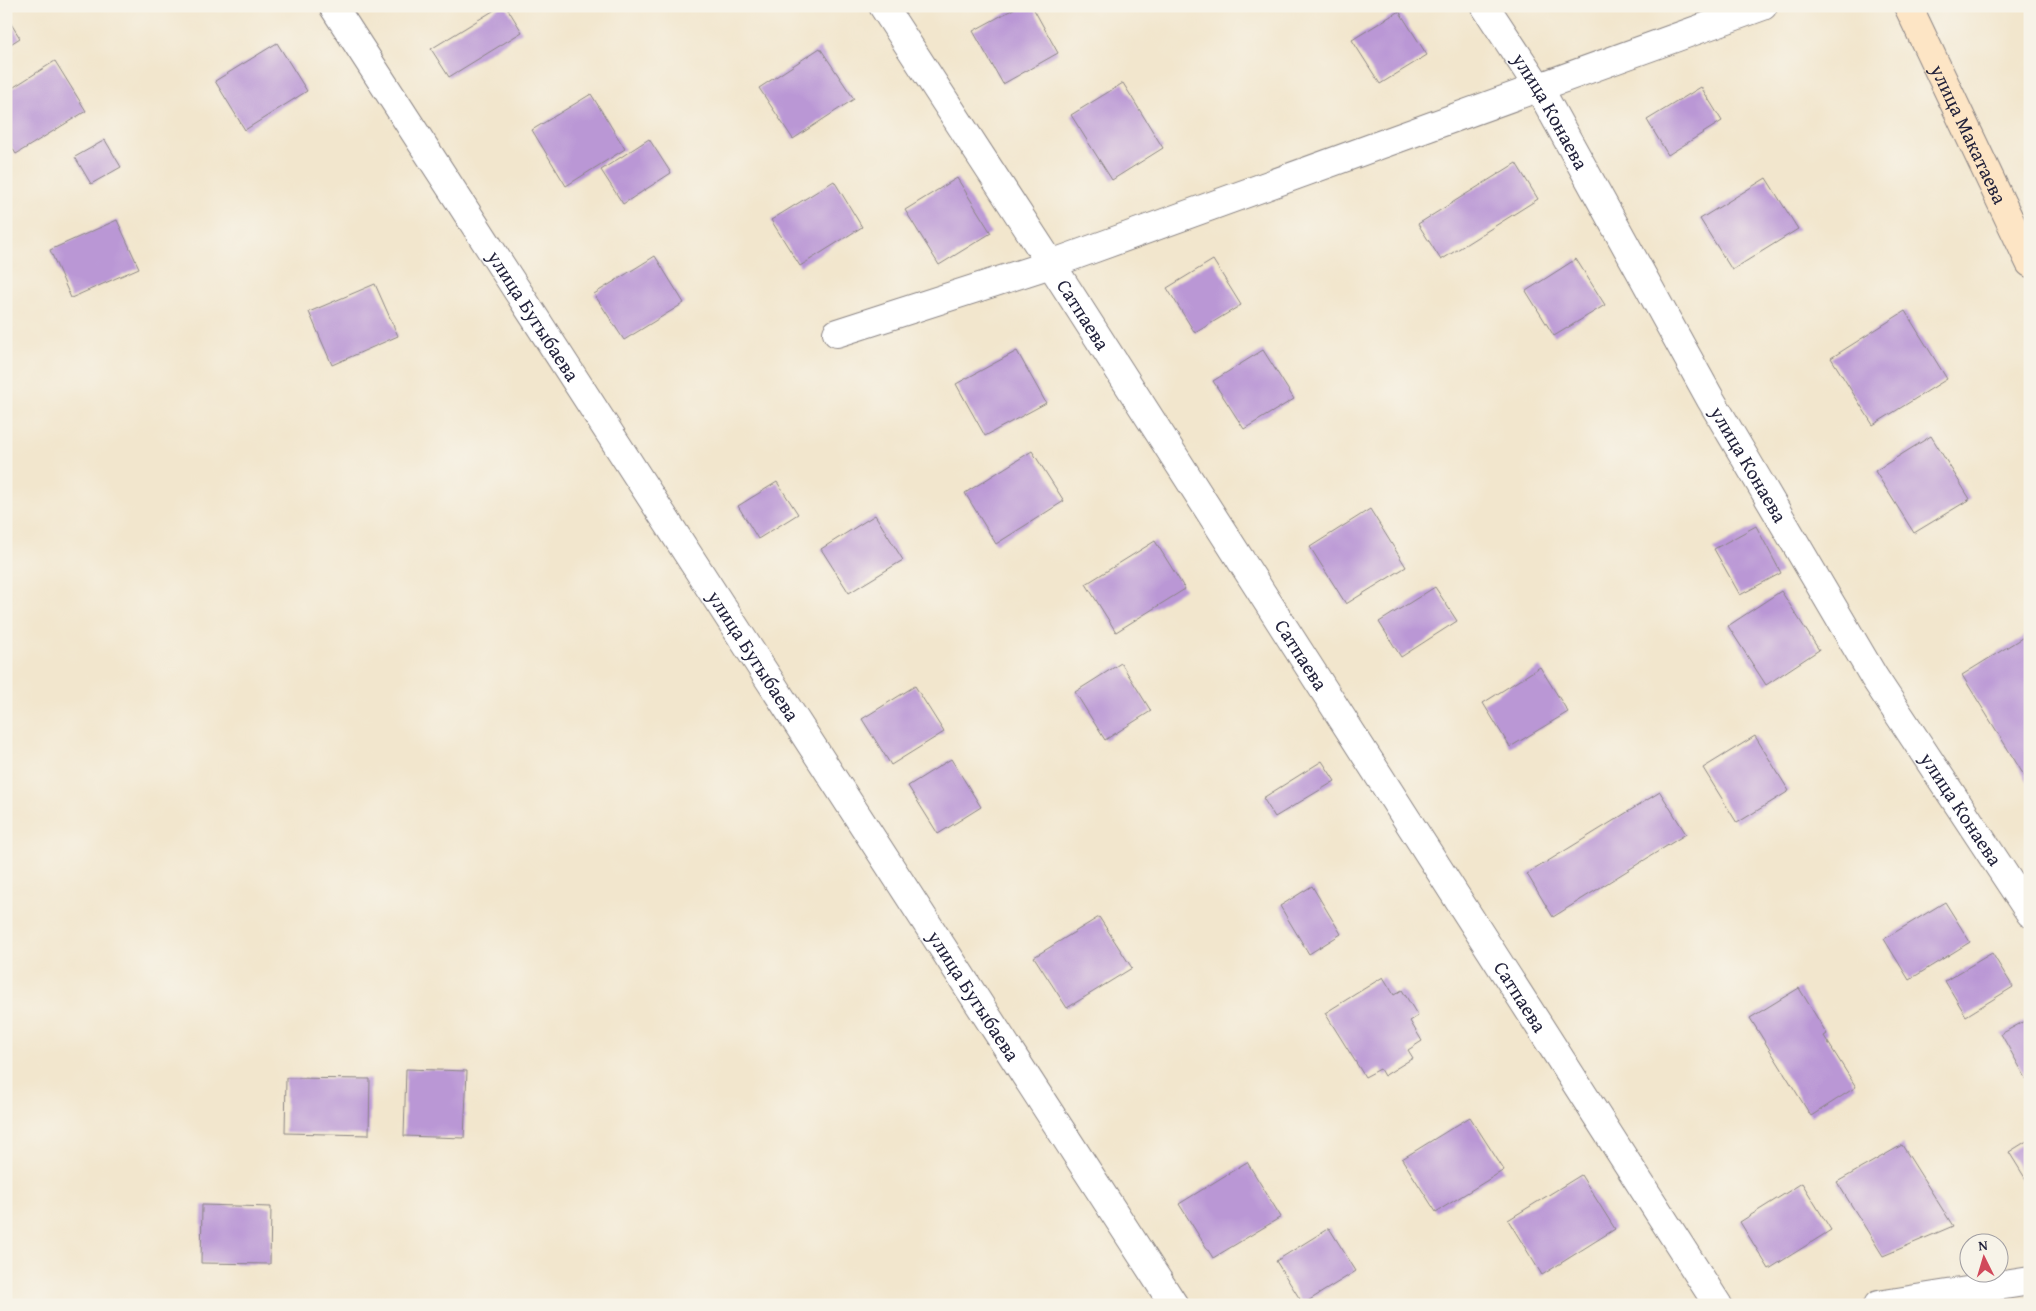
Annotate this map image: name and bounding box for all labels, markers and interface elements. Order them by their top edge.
street label: улица Конаева [1505,46,1596,175]
street label: улица Макатаева [1923,58,2015,209]
street label: улица Бугыбаева [480,243,587,387]
street label: Сатпаева [1050,273,1118,356]
street label: улица Конаева [1703,399,1795,528]
street label: улица Бугыбаева [700,583,807,727]
street label: Сатпаева [1268,613,1336,696]
street label: улица Конаева [1913,745,2010,872]
street label: улица Бугыбаева [920,923,1028,1067]
street label: Сатпаева [1487,955,1555,1038]
north arrow [1958,1234,2008,1284]
text: N [1977,1235,1989,1255]

